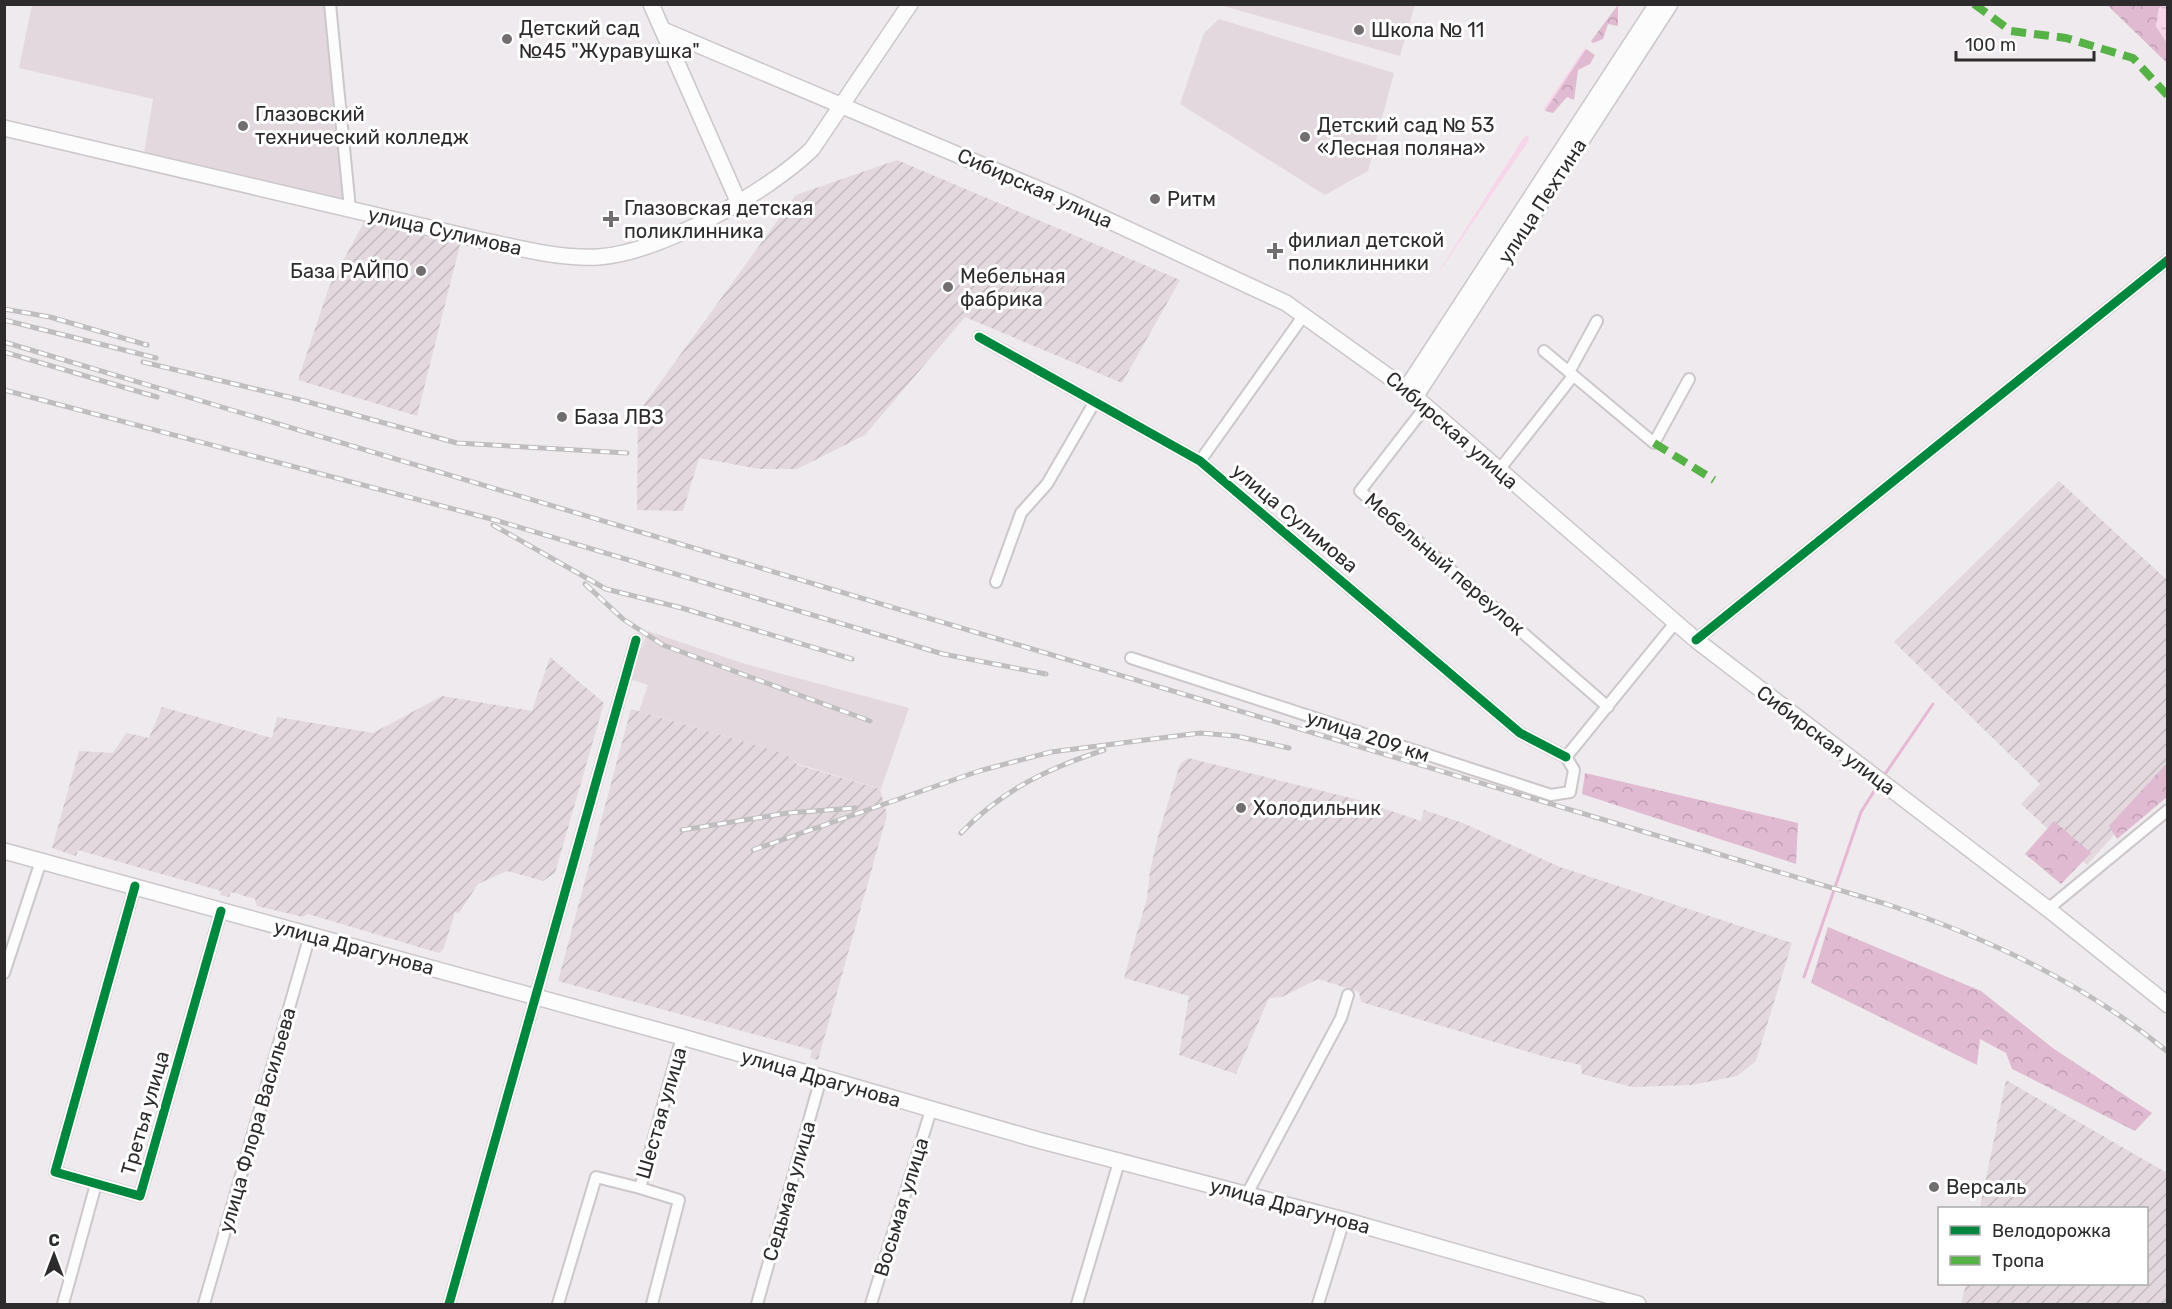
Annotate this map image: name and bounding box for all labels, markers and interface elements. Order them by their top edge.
place label: Детский сад №45 "Журавушка" [519,16,700,63]
place label: Школа № 11 [1371,18,1484,42]
marker: Школа № 11 [1352,23,1366,37]
scale bar [1956,24,2094,62]
marker: Детский сад №45 "Журавушка" [500,32,514,46]
text: 100 m [1965,34,2016,56]
place label: Глазовский технический колледж [255,102,469,149]
place label: Детский сад № 53 «Лесная поляна» [1317,113,1495,160]
marker: Глазовский технический колледж [236,119,250,133]
marker: Детский сад № 53 «Лесная поляна» [1298,130,1312,144]
street label: улица Пехтина [1493,134,1591,268]
street label: Сибирская улица [954,143,1116,233]
place label: Ритм [1167,187,1216,211]
marker: Ритм [1148,192,1162,206]
place label: Глазовская детская поликлинника [624,196,813,243]
street label: улица Сулимова [366,202,524,260]
marker: Глазовская детская поликлинника [602,210,620,228]
place label: филиал детской поликлинники [1288,228,1444,275]
marker: филиал детской поликлинники [1266,242,1284,260]
place label: База РАЙПО [290,259,409,283]
marker: База РАЙПО [414,264,428,278]
place label: Мебельная фабрика [960,264,1066,311]
marker: Мебельная фабрика [941,280,955,294]
street label: Сибирская улица [1381,366,1523,494]
place label: База ЛВЗ [574,405,664,429]
marker: База ЛВЗ [555,410,569,424]
street label: улица Сулимова [1227,458,1363,578]
street label: Мебельный переулок [1360,488,1530,640]
street label: Сибирская улица [1752,680,1900,800]
street label: улица 209 км [1303,705,1433,767]
place label: Холодильник [1253,796,1381,820]
marker: Холодильник [1234,801,1248,815]
street label: улица Драгунова [271,914,437,980]
street label: улица Флора Васильева [213,1005,301,1235]
street label: Шестая улица [631,1044,691,1182]
street label: улица Драгунова [738,1044,904,1112]
street label: Третья улица [116,1048,174,1178]
street label: Седьмая улица [758,1118,820,1264]
street label: Восьмая улица [868,1135,934,1279]
street label: улица Драгунова [1207,1173,1373,1239]
place label: Версаль [1946,1175,2026,1199]
marker: Версаль [1927,1180,1941,1194]
legend [1938,1207,2148,1285]
text: Велодорожка [1992,1220,2111,1242]
north arrow [24,1225,84,1285]
text: С [48,1231,60,1250]
text: Тропа [1992,1250,2044,1272]

